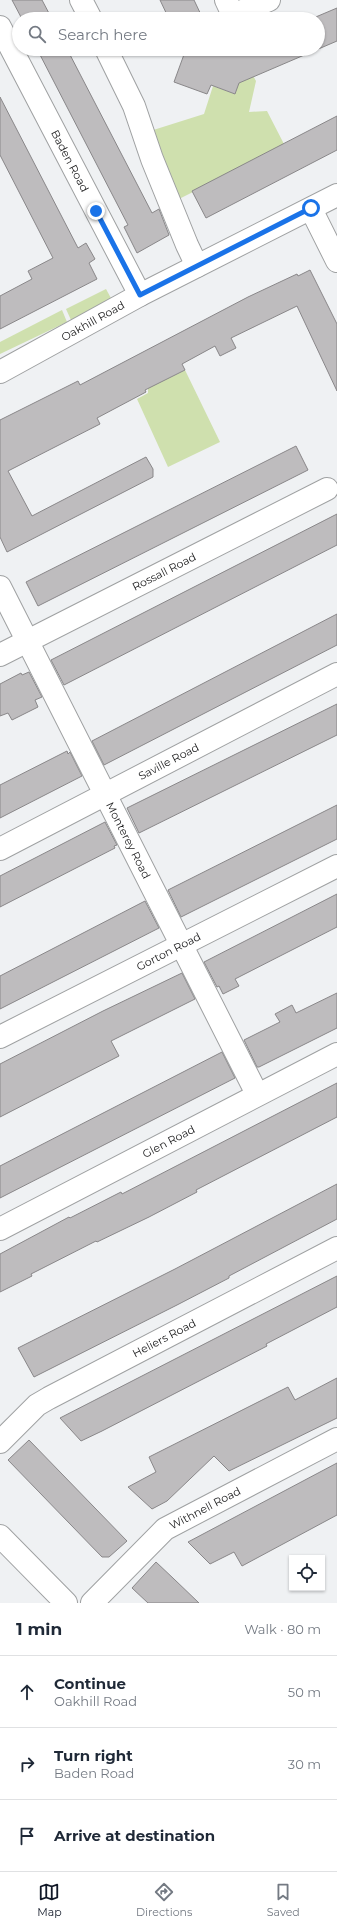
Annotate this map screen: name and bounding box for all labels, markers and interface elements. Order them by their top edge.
search box [12,12,325,56]
icon: search [26,23,48,45]
text: Search here [58,25,147,44]
street label: Baden Road [48,127,92,194]
route start [302,199,320,217]
route end [87,202,105,220]
street label: Oakhill Road [59,298,127,344]
street label: Rossall Road [130,550,198,594]
street label: Saville Road [136,740,201,783]
street label: Monterey Road [103,800,154,881]
street label: Gorton Road [134,929,203,974]
street label: Glen Road [140,1122,197,1161]
street label: Heliers Road [130,1316,198,1360]
street label: Withnell Road [167,1484,243,1533]
map controls [289,1555,325,1591]
button: locate [289,1555,325,1591]
text: 1 min [16,1619,62,1639]
text: Walk · 80 m [244,1621,321,1637]
text: Continue [54,1674,126,1693]
icon: ahead [16,1681,38,1703]
text: 50 m [288,1684,321,1700]
text: Oakhill Road [54,1693,137,1709]
text: Turn right [54,1746,133,1765]
icon: right [16,1753,38,1775]
text: 30 m [288,1756,321,1772]
text: Baden Road [54,1765,134,1781]
icon: arrive [16,1825,38,1847]
text: Arrive at destination [54,1826,215,1845]
tab: Map [37,1881,62,1919]
tab: Directions [136,1881,192,1919]
tab: Saved [267,1881,300,1919]

